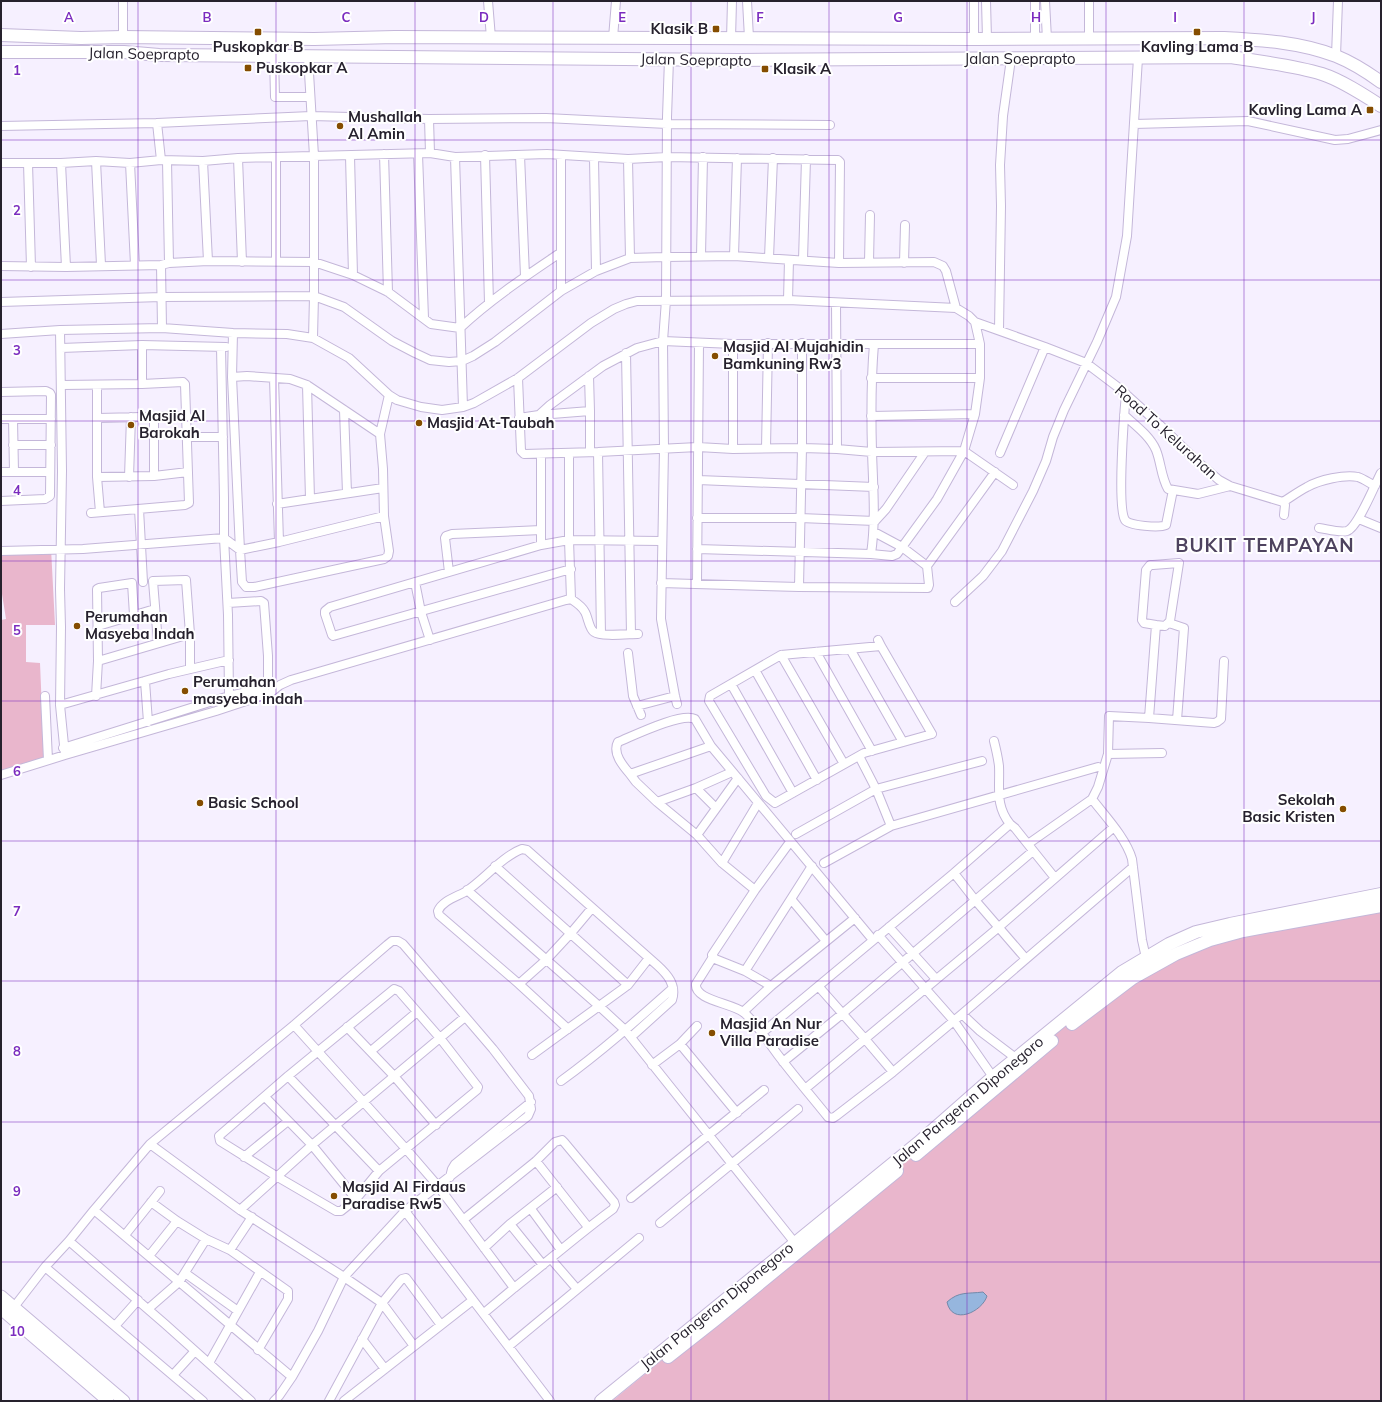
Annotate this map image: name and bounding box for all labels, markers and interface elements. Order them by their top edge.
text: A [64,9,74,25]
text: B [203,9,212,25]
text: C [342,9,351,25]
text: D [479,9,489,25]
text: E [618,9,626,25]
text: F [756,9,764,25]
text: G [893,9,903,25]
text: H [1031,9,1041,25]
text: I [1173,9,1177,25]
text: J [1311,9,1315,25]
place label: Klasik B [651,19,708,38]
marker: Klasik B [711,24,721,34]
marker: Puskopkar B [253,27,263,37]
marker: Kavling Lama B [1192,27,1202,37]
place label: Puskopkar B [213,37,303,56]
place label: Kavling Lama B [1141,37,1253,56]
street label: Jalan Soeprapto [88,43,200,64]
street label: Jalan Soeprapto [640,49,752,70]
street label: Jalan Soeprapto [964,49,1076,68]
place label: Puskopkar A [256,58,348,77]
place label: Klasik A [773,59,832,78]
text: 1 [13,62,21,78]
marker: Puskopkar A [243,63,253,73]
marker: Klasik A [760,64,770,74]
place label: Kavling Lama A [1248,100,1363,119]
marker: Kavling Lama A [1365,105,1375,115]
place label: Mushallah Al Amin [348,107,422,143]
marker: Mushallah Al Amin [335,121,345,131]
text: 2 [13,202,21,218]
place label: Masjid Al Mujahidin Bamkuning Rw3 [723,337,864,373]
text: 3 [13,342,21,358]
marker: Masjid Al Mujahidin Bamkuning Rw3 [710,351,720,361]
street label: Road To Kelurahan [1111,380,1222,483]
place label: Masjid Al Barokah [139,406,205,442]
place label: Masjid At-Taubah [427,413,555,432]
marker: Masjid At-Taubah [414,418,424,428]
marker: Masjid Al Barokah [126,420,136,430]
text: 4 [13,482,21,498]
district label: BUKIT TEMPAYAN [1175,533,1355,557]
place label: Perumahan Masyeba Indah [85,607,195,643]
marker: Perumahan Masyeba Indah [72,621,82,631]
text: 5 [13,622,21,638]
place label: Perumahan masyeba indah [193,672,303,708]
marker: Perumahan masyeba indah [180,686,190,696]
text: 6 [13,763,21,779]
place label: Sekolah Basic Kristen [1242,790,1335,826]
place label: Basic School [208,793,299,812]
marker: Basic School [195,798,205,808]
marker: Sekolah Basic Kristen [1338,804,1348,814]
text: 7 [13,903,21,919]
place label: Masjid An Nur Villa Paradise [719,1014,822,1050]
marker: Masjid An Nur Villa Paradise [707,1028,717,1038]
street label: Jalan Pangeran Diponegoro [888,1032,1047,1169]
text: 8 [13,1043,21,1059]
place label: Masjid Al Firdaus Paradise Rw5 [342,1177,466,1213]
text: 9 [13,1183,21,1199]
marker: Masjid Al Firdaus Paradise Rw5 [329,1191,339,1201]
street label: Jalan Pangeran Diponegoro [636,1238,797,1373]
text: 10 [9,1323,25,1339]

